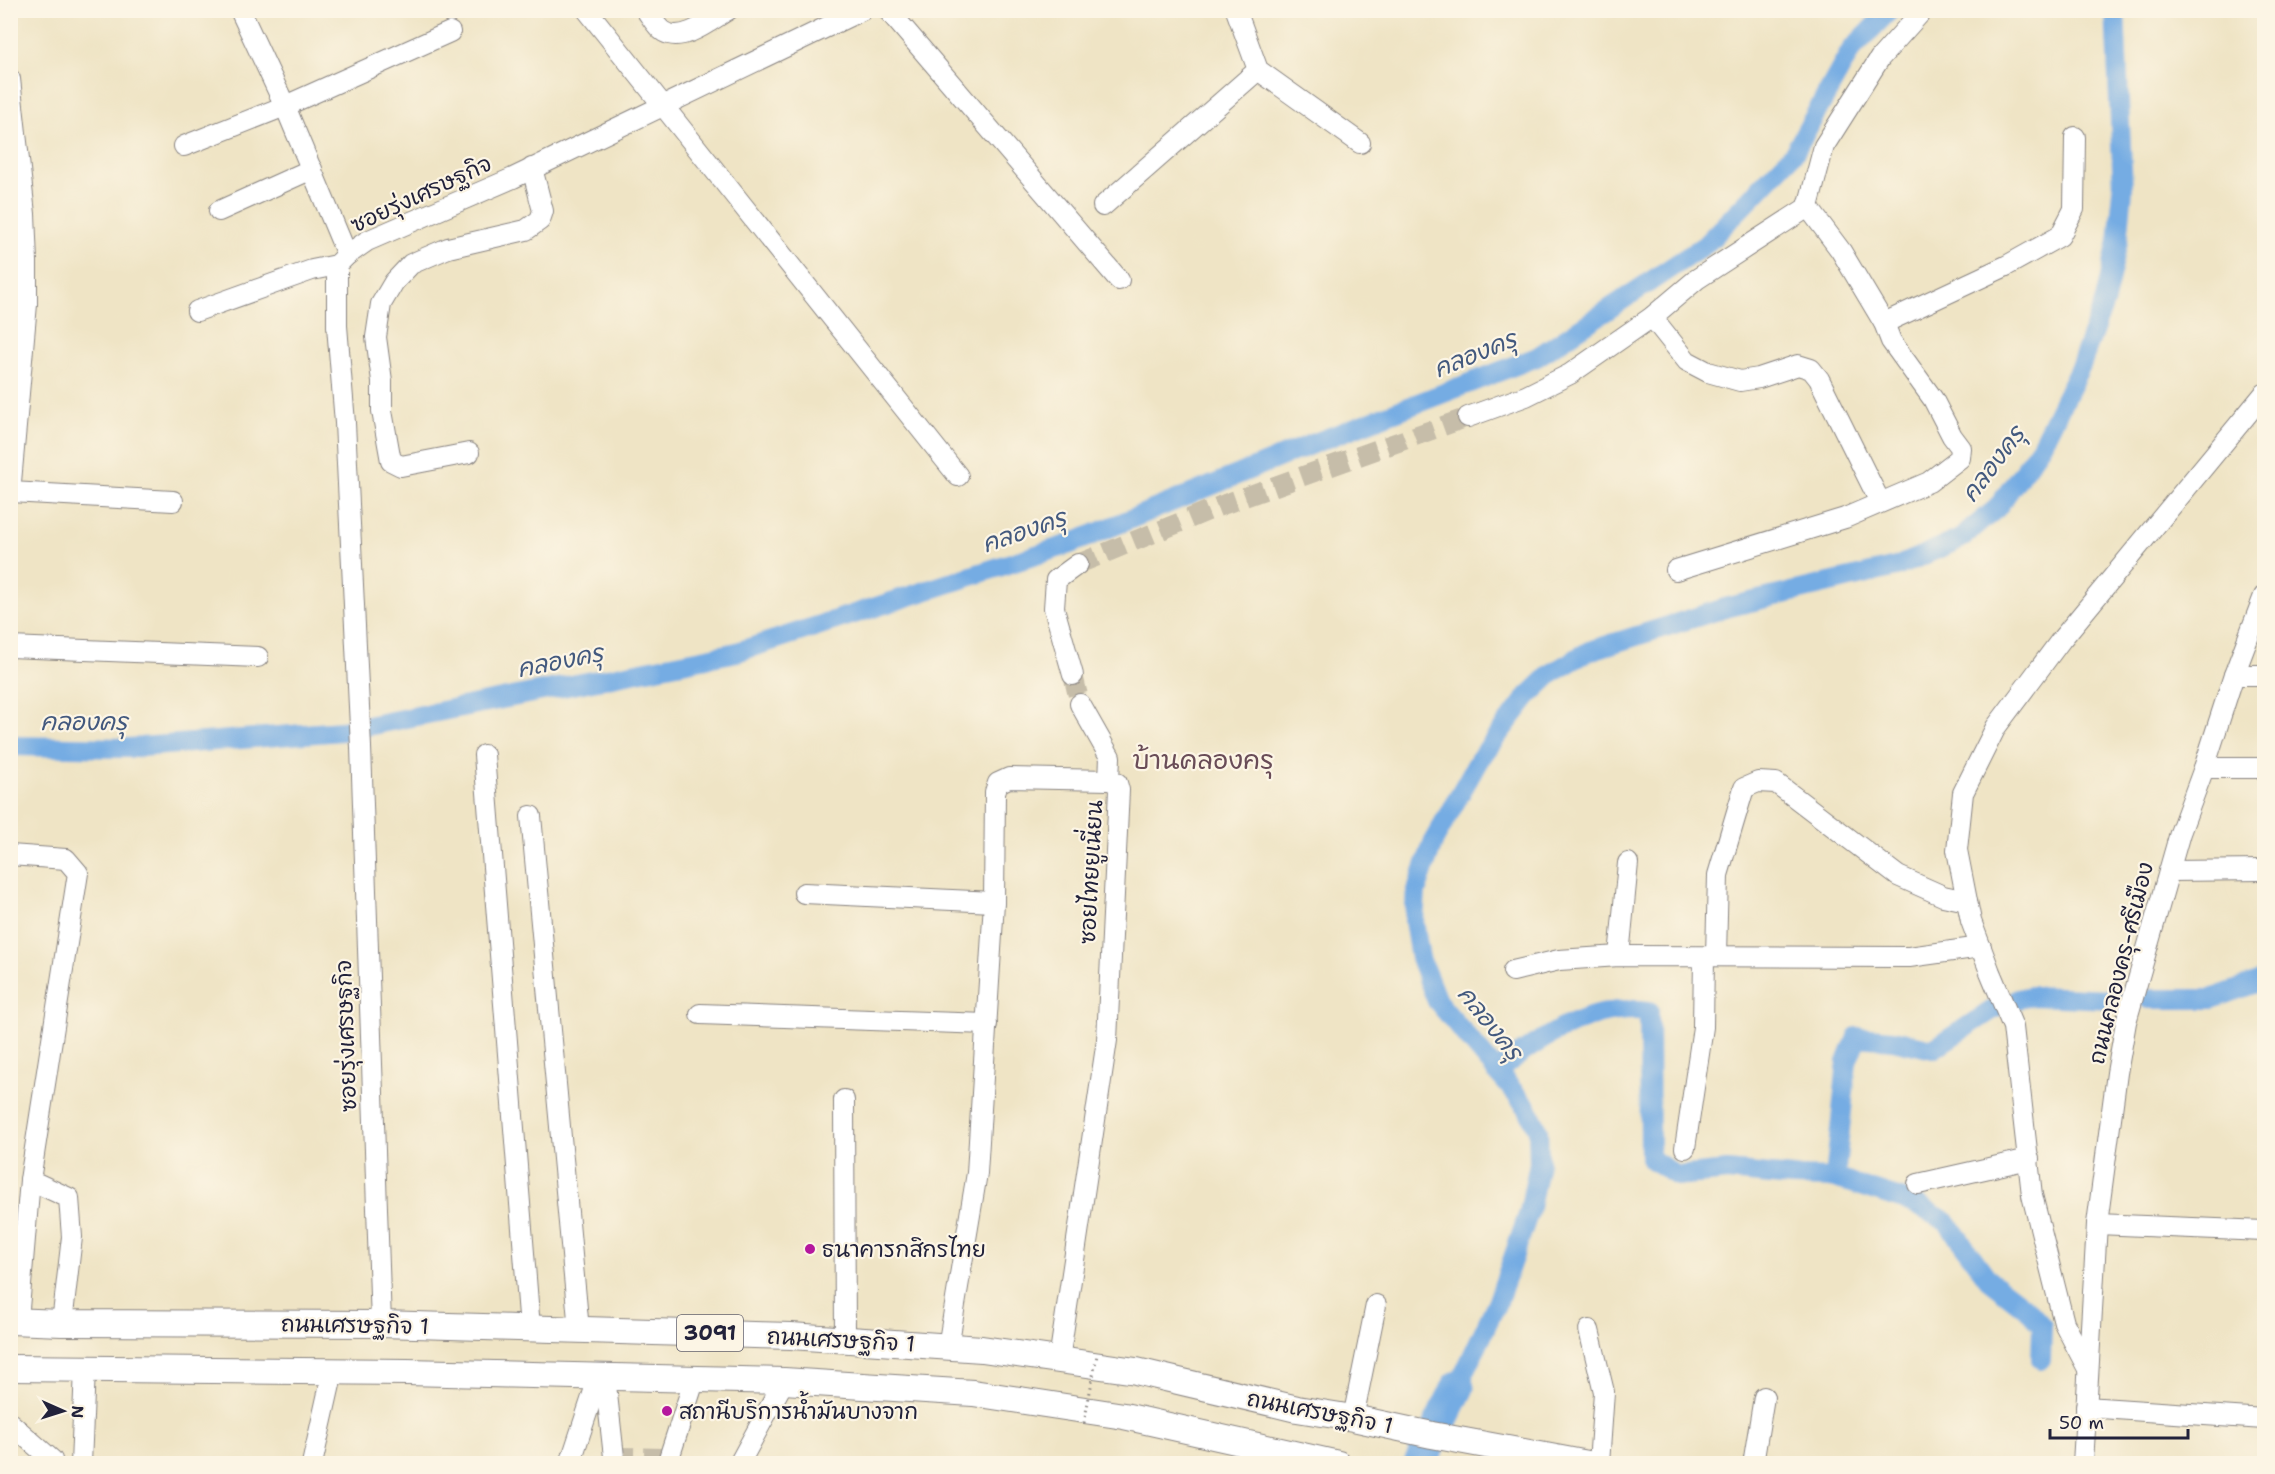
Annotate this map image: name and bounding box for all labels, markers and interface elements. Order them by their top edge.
street label: ซอยรุ่งเศรษฐกิจ [346,149,497,241]
water label: คลองครุ [1429,322,1524,387]
water label: คลองครุ [1954,418,2035,509]
water label: คลองครุ [978,501,1073,562]
water label: คลองครุ [514,637,608,687]
water label: คลองครุ [41,706,130,740]
district label: บ้านคลองครุ [1132,742,1274,779]
street label: ซอยไทยยูเนี่ยน [1067,798,1111,945]
street label: ถนนคลองครุ-ศรีเมือง [2082,859,2162,1068]
street label: ซอยรุ่งเศรษฐกิจ [329,959,365,1112]
water label: คลองครุ [1449,979,1531,1070]
place label: ธนาคารกสิกรไทย [822,1235,986,1264]
marker: ธนาคารกสิกรไทย [803,1242,817,1256]
street label: ถนนเศรษฐกิจ 1 [281,1309,429,1341]
road number: 3091 [677,1315,743,1351]
street label: ถนนเศรษฐกิจ 1 [766,1322,916,1358]
north arrow [33,1381,93,1441]
street label: ถนนเศรษฐกิจ 1 [1244,1384,1396,1440]
place label: สถานีบริการน้ำมันบางจาก [679,1390,918,1426]
scale bar [2050,1402,2188,1440]
marker: สถานีบริการน้ำมันบางจาก [660,1404,674,1418]
text: N [67,1405,88,1419]
text: 50 m [2059,1411,2104,1435]

